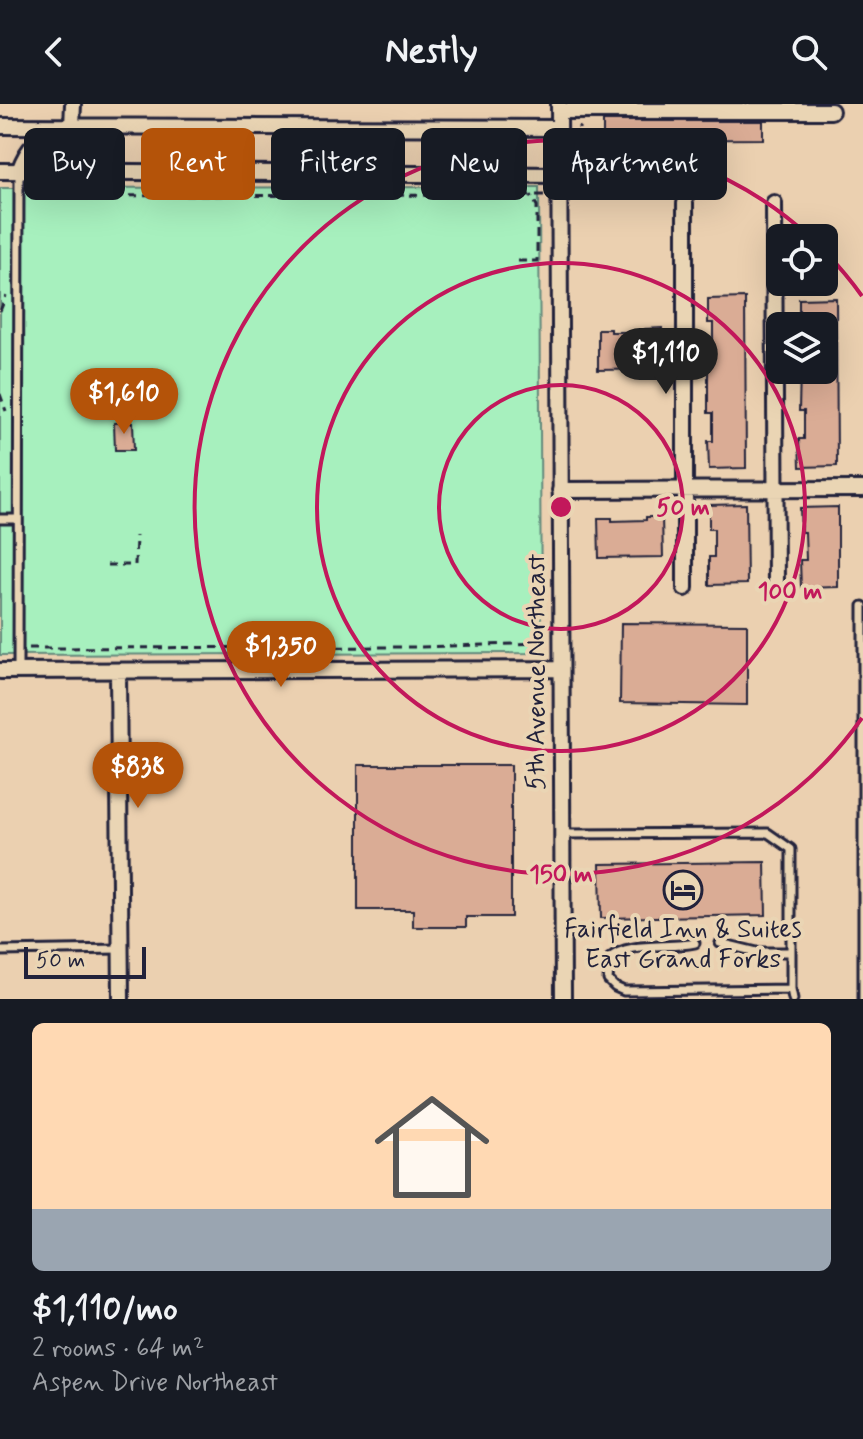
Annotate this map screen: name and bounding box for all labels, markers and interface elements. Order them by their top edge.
text: Nestly [385,29,478,76]
icon: back [32,30,76,74]
icon: search [787,30,831,74]
chip: Buy [24,128,125,200]
chip: Rent [141,128,255,200]
chip: Filters [271,128,405,200]
chip: New [421,128,527,200]
chip: Apartment [543,128,727,200]
map controls [766,224,838,384]
button: locate [766,224,838,296]
button: layers [766,312,838,384]
pin: $1,110 [601,328,731,396]
text: $1,110 [632,337,700,371]
pin: $1,610 [59,368,189,436]
text: $1,610 [88,377,160,411]
centre of rings [547,493,575,521]
text: 50 m [656,493,710,524]
street label: 5th Avenue Northeast [520,554,554,790]
text: 100 m [758,577,822,608]
pin: $1,350 [216,621,346,689]
text: $1,350 [245,630,317,664]
pin: $838 [91,742,185,810]
text: $838 [110,751,166,785]
text: 150 m [529,860,593,891]
hotel icon: Fairfield Inn & Suites East Grand Forks [662,869,704,911]
place label: Fairfield Inn & Suites East Grand Forks [564,913,802,977]
scale bar [24,943,146,979]
text: 50 m [36,947,85,975]
icon: home [360,1075,504,1219]
text: $1,110/mo [32,1287,178,1332]
text: 2 rooms · 64 m² [32,1332,204,1366]
text: Aspen Drive Northeast [32,1366,278,1400]

